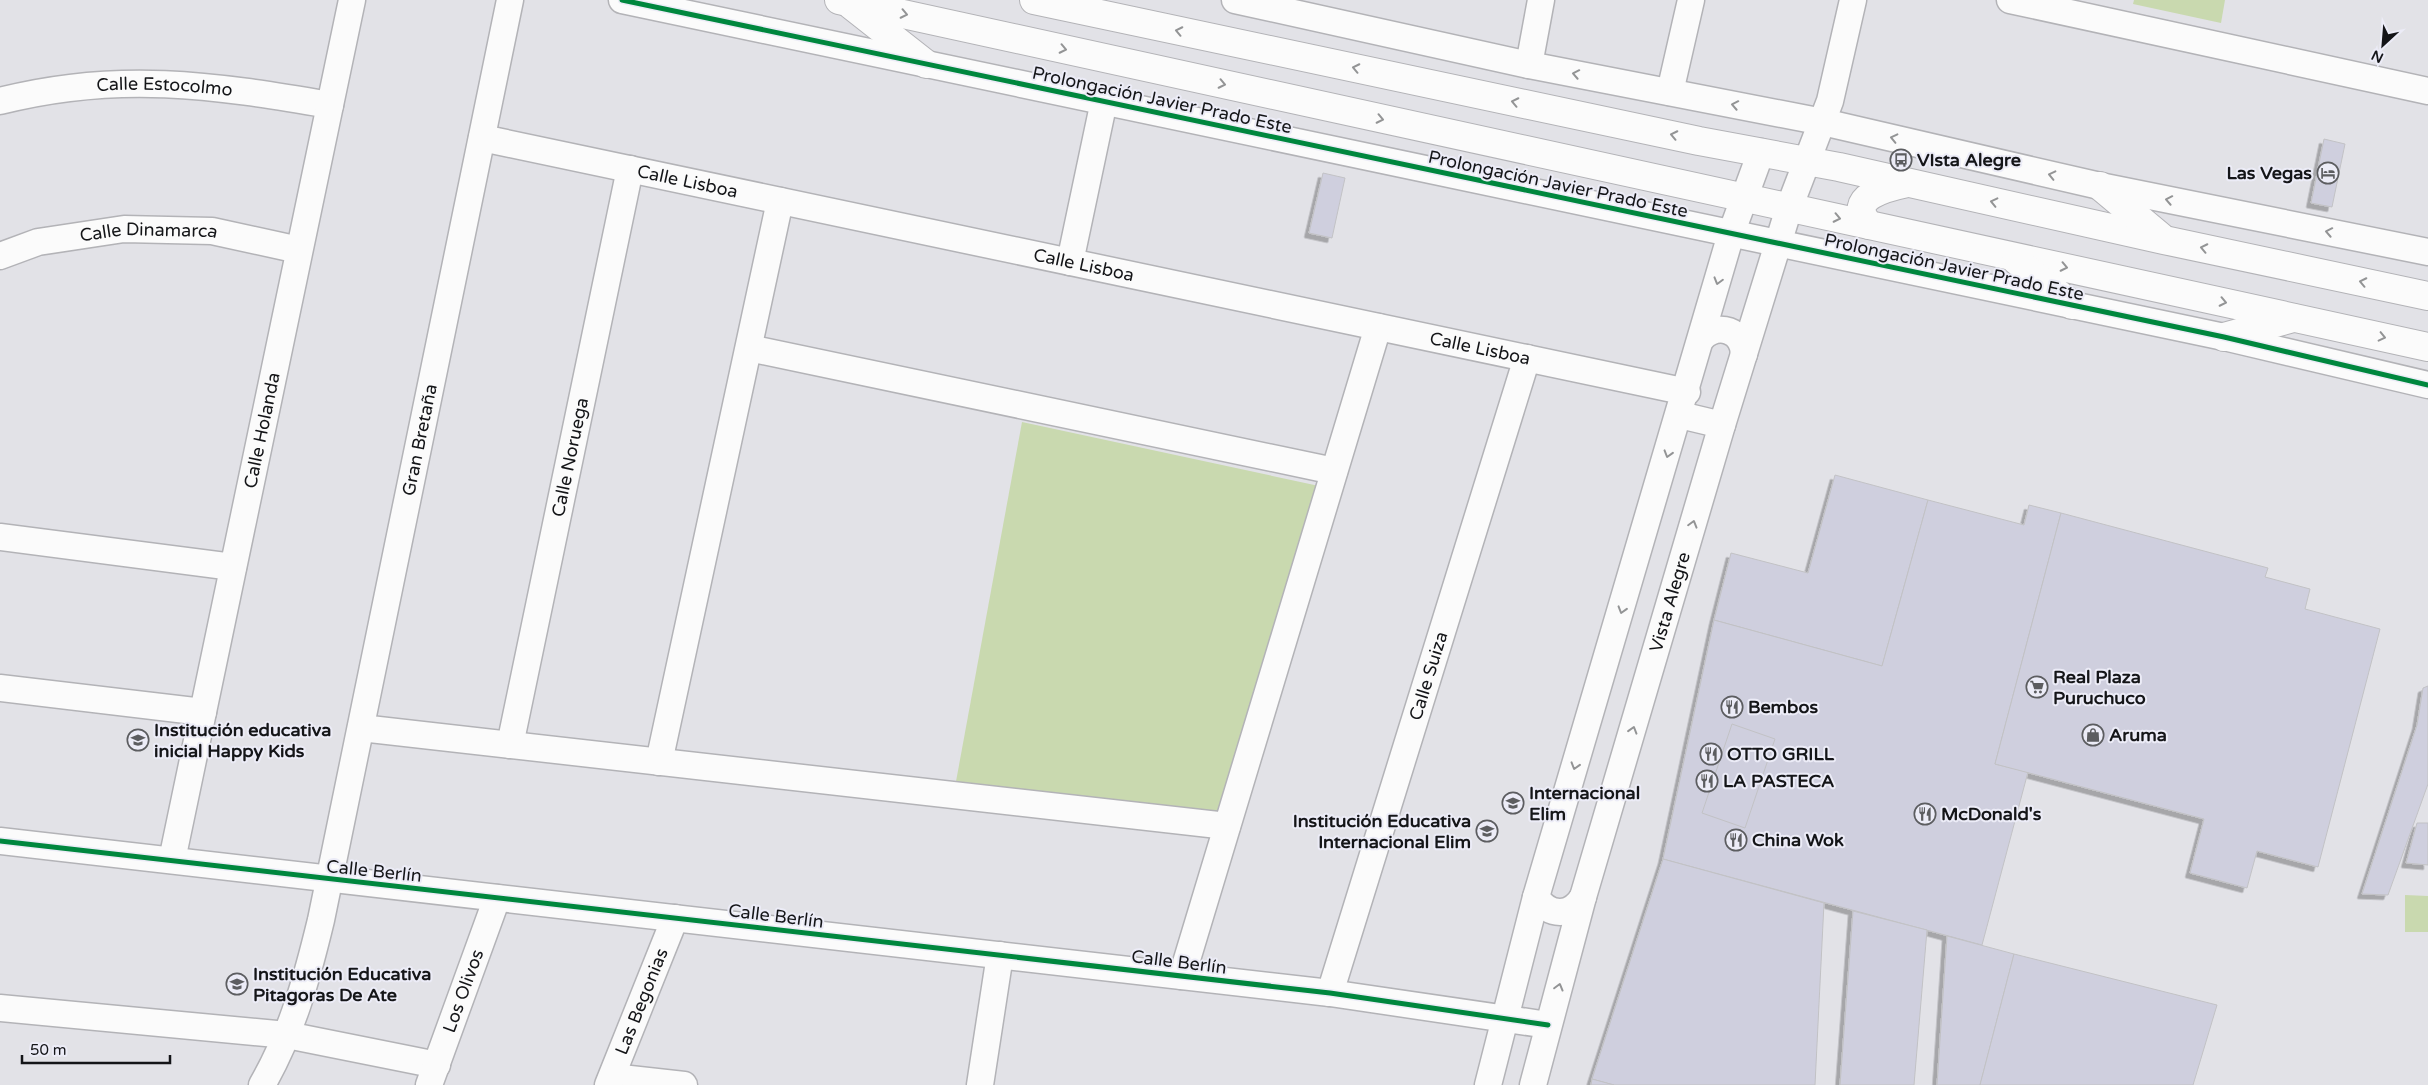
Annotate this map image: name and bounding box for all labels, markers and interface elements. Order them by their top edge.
one-way arrow [900,8,909,19]
north arrow [2358,20,2408,70]
one-way arrow [1175,26,1184,37]
one-way arrow [1058,43,1067,54]
text: N [2369,46,2386,66]
street label: Prolongación Javier Prado Este [1030,62,1294,138]
one-way arrow [1351,63,1360,74]
one-way arrow [1571,69,1580,79]
street label: Calle Estocolmo [96,73,234,101]
one-way arrow [1217,78,1226,89]
one-way arrow [1510,97,1519,107]
one-way arrow [1731,100,1740,111]
one-way arrow [1376,113,1385,124]
one-way arrow [1669,130,1678,141]
one-way arrow [1890,133,1899,144]
street label: Prolongación Javier Prado Este [1426,146,1690,222]
bus stop icon: VIsta Alegre [1889,148,1913,172]
place label: VIsta Alegre [1917,149,2021,171]
street label: Calle Lisboa [635,160,740,203]
hotel icon: Las Vegas [2316,161,2340,185]
place label: Las Vegas [2226,162,2312,184]
one-way arrow [2048,170,2057,181]
one-way arrow [2165,196,2174,206]
one-way arrow [1990,197,1999,208]
one-way arrow [1833,212,1841,223]
street label: Calle Dinamarca [78,218,220,247]
one-way arrow [2324,228,2333,238]
street label: Prolongación Javier Prado Este [1822,229,2086,305]
street label: Calle Lisboa [1031,244,1136,286]
one-way arrow [2200,244,2209,254]
one-way arrow [2060,262,2069,272]
one-way arrow [1713,277,1723,285]
one-way arrow [2359,277,2368,288]
one-way arrow [2219,296,2228,307]
street label: Calle Lisboa [1428,327,1532,370]
one-way arrow [2377,331,2386,342]
street label: Calle Holanda [239,370,285,490]
street label: Gran Bretaña [397,382,442,498]
street label: Calle Noruega [547,396,593,519]
one-way arrow [1664,450,1674,458]
one-way arrow [1688,520,1698,528]
street label: Vista Alegre [1645,549,1695,655]
one-way arrow [1617,605,1627,614]
street label: Calle Suiza [1404,629,1453,723]
place label: Real Plaza Puruchuco [2053,666,2146,709]
supermarket icon: Real Plaza Puruchuco [2025,675,2049,699]
restaurant icon: Bembos [1720,695,1744,719]
place label: Bembos [1748,696,1818,718]
place label: Institución educativa inicial Happy Kids [154,719,331,762]
shop icon: Aruma [2081,723,2105,747]
place label: Aruma [2109,724,2167,746]
one-way arrow [1627,726,1637,735]
school or university icon: Institución educativa inicial Happy Kids [126,728,150,752]
restaurant icon: OTTO GRILL [1699,742,1723,766]
place label: OTTO GRILL [1727,743,1835,765]
one-way arrow [1571,761,1581,769]
restaurant icon: LA PASTECA [1695,769,1719,793]
place label: LA PASTECA [1723,770,1835,792]
place label: Internacional Elim [1529,782,1640,825]
school or university icon: Internacional Elim [1501,791,1525,815]
restaurant icon: McDonald's [1913,802,1937,826]
place label: McDonald's [1941,803,2042,825]
place label: Institución Educativa Internacional Elim [1293,810,1471,853]
school or university icon: Institución Educativa Internacional Elim [1475,819,1499,843]
restaurant icon: China Wok [1724,828,1748,852]
place label: China Wok [1752,829,1844,851]
street label: Calle Berlín [325,855,423,887]
street label: Calle Berlín [727,899,825,933]
street label: Las Begonias [610,945,673,1058]
street label: Calle Berlín [1130,945,1228,979]
street label: Los Olivos [438,946,488,1036]
place label: Institución Educativa Pitagoras De Ate [253,963,431,1006]
school or university icon: Institución Educativa Pitagoras De Ate [225,972,249,996]
one-way arrow [1553,984,1563,992]
scale bar [22,1032,170,1064]
text: 50 m [30,1041,67,1059]

